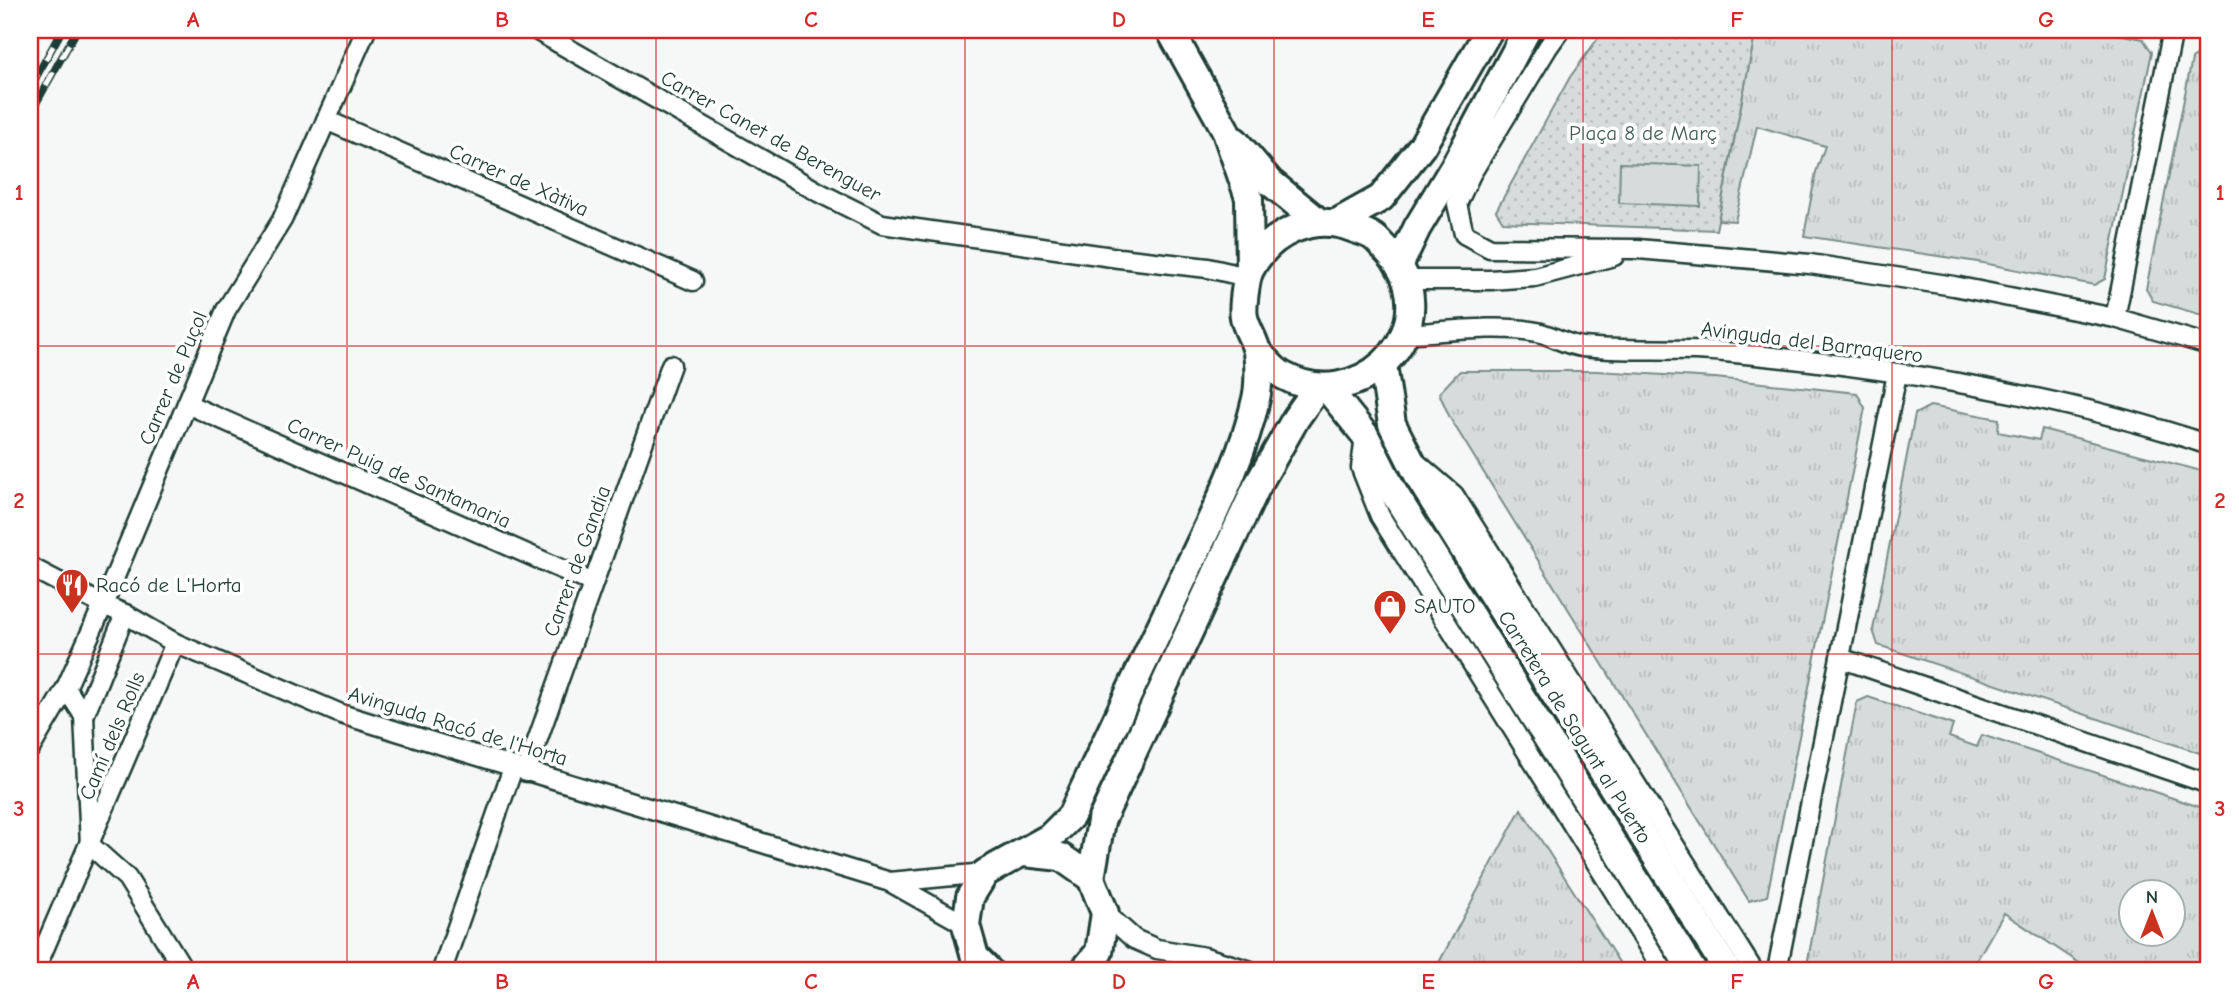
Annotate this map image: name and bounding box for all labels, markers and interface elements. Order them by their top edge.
text: A [187,6,200,33]
text: B [495,6,509,33]
text: C [804,6,818,33]
text: D [1112,6,1126,33]
text: E [1421,6,1435,33]
text: F [1730,6,1744,33]
text: G [2038,6,2054,33]
street label: Carrer Canet de Berenguer [657,65,886,207]
park label: Plaça 8 de Març [1569,121,1717,145]
street label: Carrer de Xàtiva [446,139,592,221]
text: 1 [14,179,24,206]
text: 1 [2215,179,2225,206]
street label: Carrer de Puçol [134,308,212,448]
street label: Avinguda del Barraquero [1700,316,1924,368]
street label: Carrer Puig de Santamaria [283,413,515,533]
street label: Carrer de Gandia [539,482,615,640]
text: 2 [13,487,25,514]
text: 2 [2214,487,2226,514]
restaurant icon: Racó de L'Horta [53,566,91,615]
place label: Racó de L'Horta [96,573,242,597]
shop icon: SAUTO [1371,587,1409,636]
place label: SAUTO [1414,594,1476,618]
street label: Carretera de Sagunt al Puerto [1493,606,1657,848]
street label: Camí dels Rolls [74,669,150,803]
street label: Avinguda Racó de l'Horta [346,681,570,771]
text: 3 [13,795,25,822]
text: 3 [2214,795,2226,822]
north arrow [2116,878,2186,948]
text: N [2146,886,2158,908]
text: A [187,968,200,995]
text: B [495,968,509,995]
text: C [804,968,818,995]
text: D [1112,968,1126,995]
text: E [1421,968,1435,995]
text: F [1730,968,1744,995]
text: G [2038,968,2054,995]

